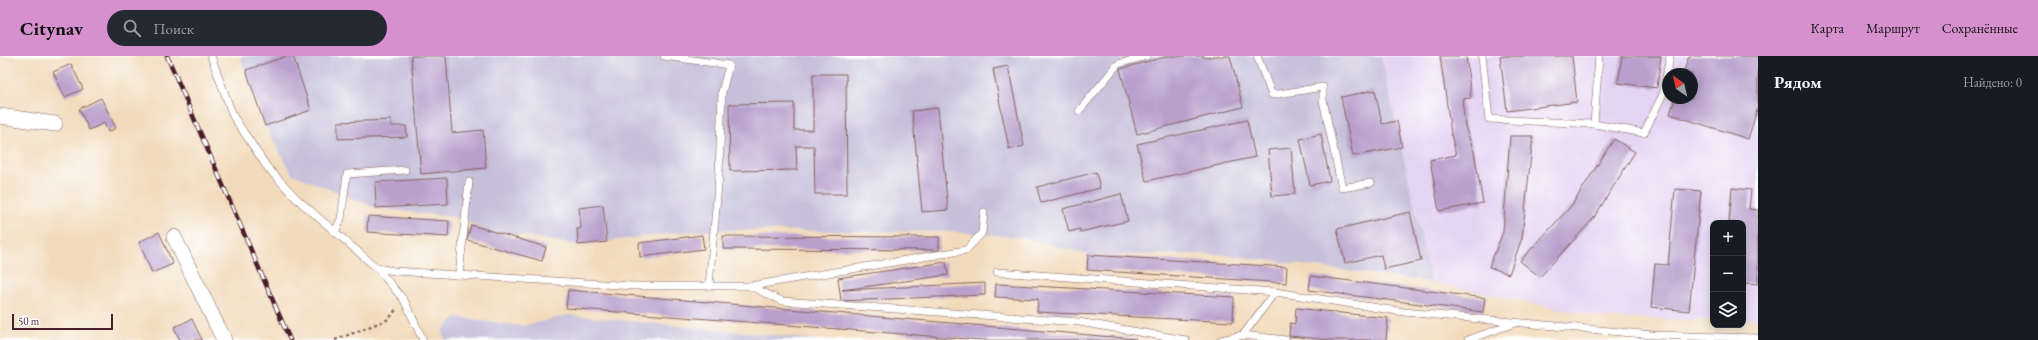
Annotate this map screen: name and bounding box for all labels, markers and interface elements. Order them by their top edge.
search box [107,10,387,46]
text: Citynav [20,16,83,41]
icon: search [121,17,143,39]
text: Поиск [153,19,194,38]
text: Карта [1811,19,1844,37]
text: Маршрут [1866,19,1920,37]
text: Сохранённые [1942,19,2018,37]
north arrow [1662,68,1698,104]
text: Рядом [1774,71,1822,93]
text: Найдено: 0 [1963,74,2022,91]
map controls [1710,220,1746,328]
button: + [1710,220,1746,256]
button: − [1710,256,1746,292]
button: layers [1710,292,1746,328]
scale bar [12,312,113,331]
text: 50 m [18,314,39,328]

